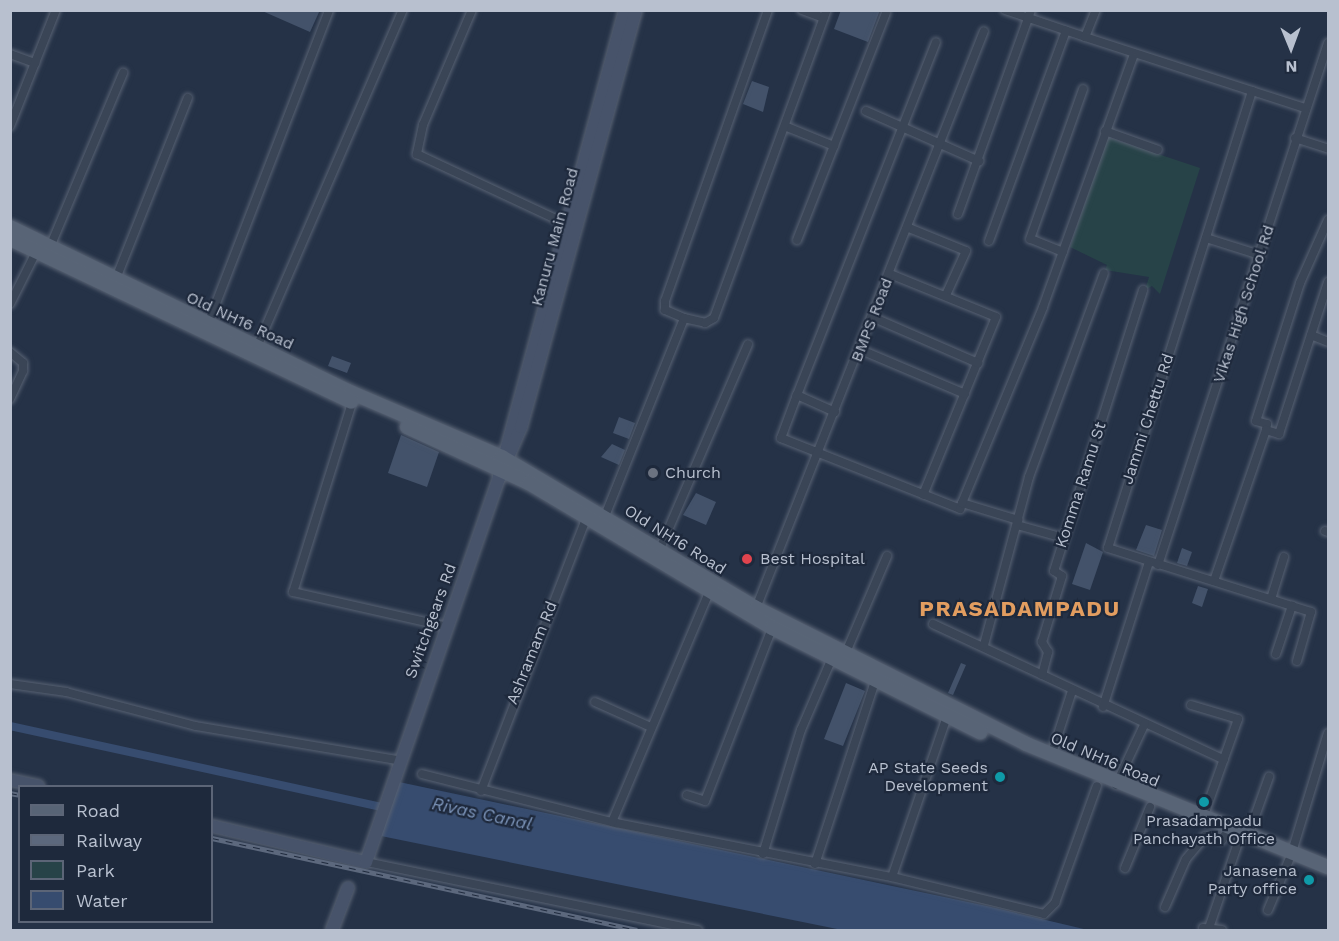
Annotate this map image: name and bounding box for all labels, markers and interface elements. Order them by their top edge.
north arrow [1261,18,1321,78]
text: N [1285,57,1297,76]
street label: Kanuru Main Road [527,166,583,308]
street label: Vikas High School Rd [1209,222,1279,386]
street label: BMPS Road [847,275,897,365]
street label: Old NH16 Road [183,288,297,354]
street label: Jammi Chettu Rd [1118,351,1178,487]
street label: Komma Ramu St [1052,419,1110,551]
place label: Church [665,463,721,483]
marker: Church [646,466,660,480]
street label: Old NH16 Road [621,501,729,579]
place label: Best Hospital [760,549,865,569]
marker: Best Hospital [738,550,756,568]
street label: Switchgears Rd [401,561,461,681]
district label: PRASADAMPADU [919,596,1121,622]
street label: Ashramam Rd [503,599,561,707]
street label: Old NH16 Road [1048,728,1162,792]
place label: AP State Seeds Development [868,758,988,796]
marker: AP State Seeds Development [993,770,1007,784]
legend [18,785,213,923]
water label: Rivas Canal [430,793,534,835]
marker: Prasadampadu Panchayath Office [1197,795,1211,809]
text: Road [76,800,120,821]
place label: Prasadampadu Panchayath Office [1133,811,1275,849]
text: Railway [76,830,142,851]
text: Park [76,860,115,881]
place label: Janasena Party office [1207,861,1297,899]
marker: Janasena Party office [1302,873,1316,887]
text: Water [76,890,128,911]

